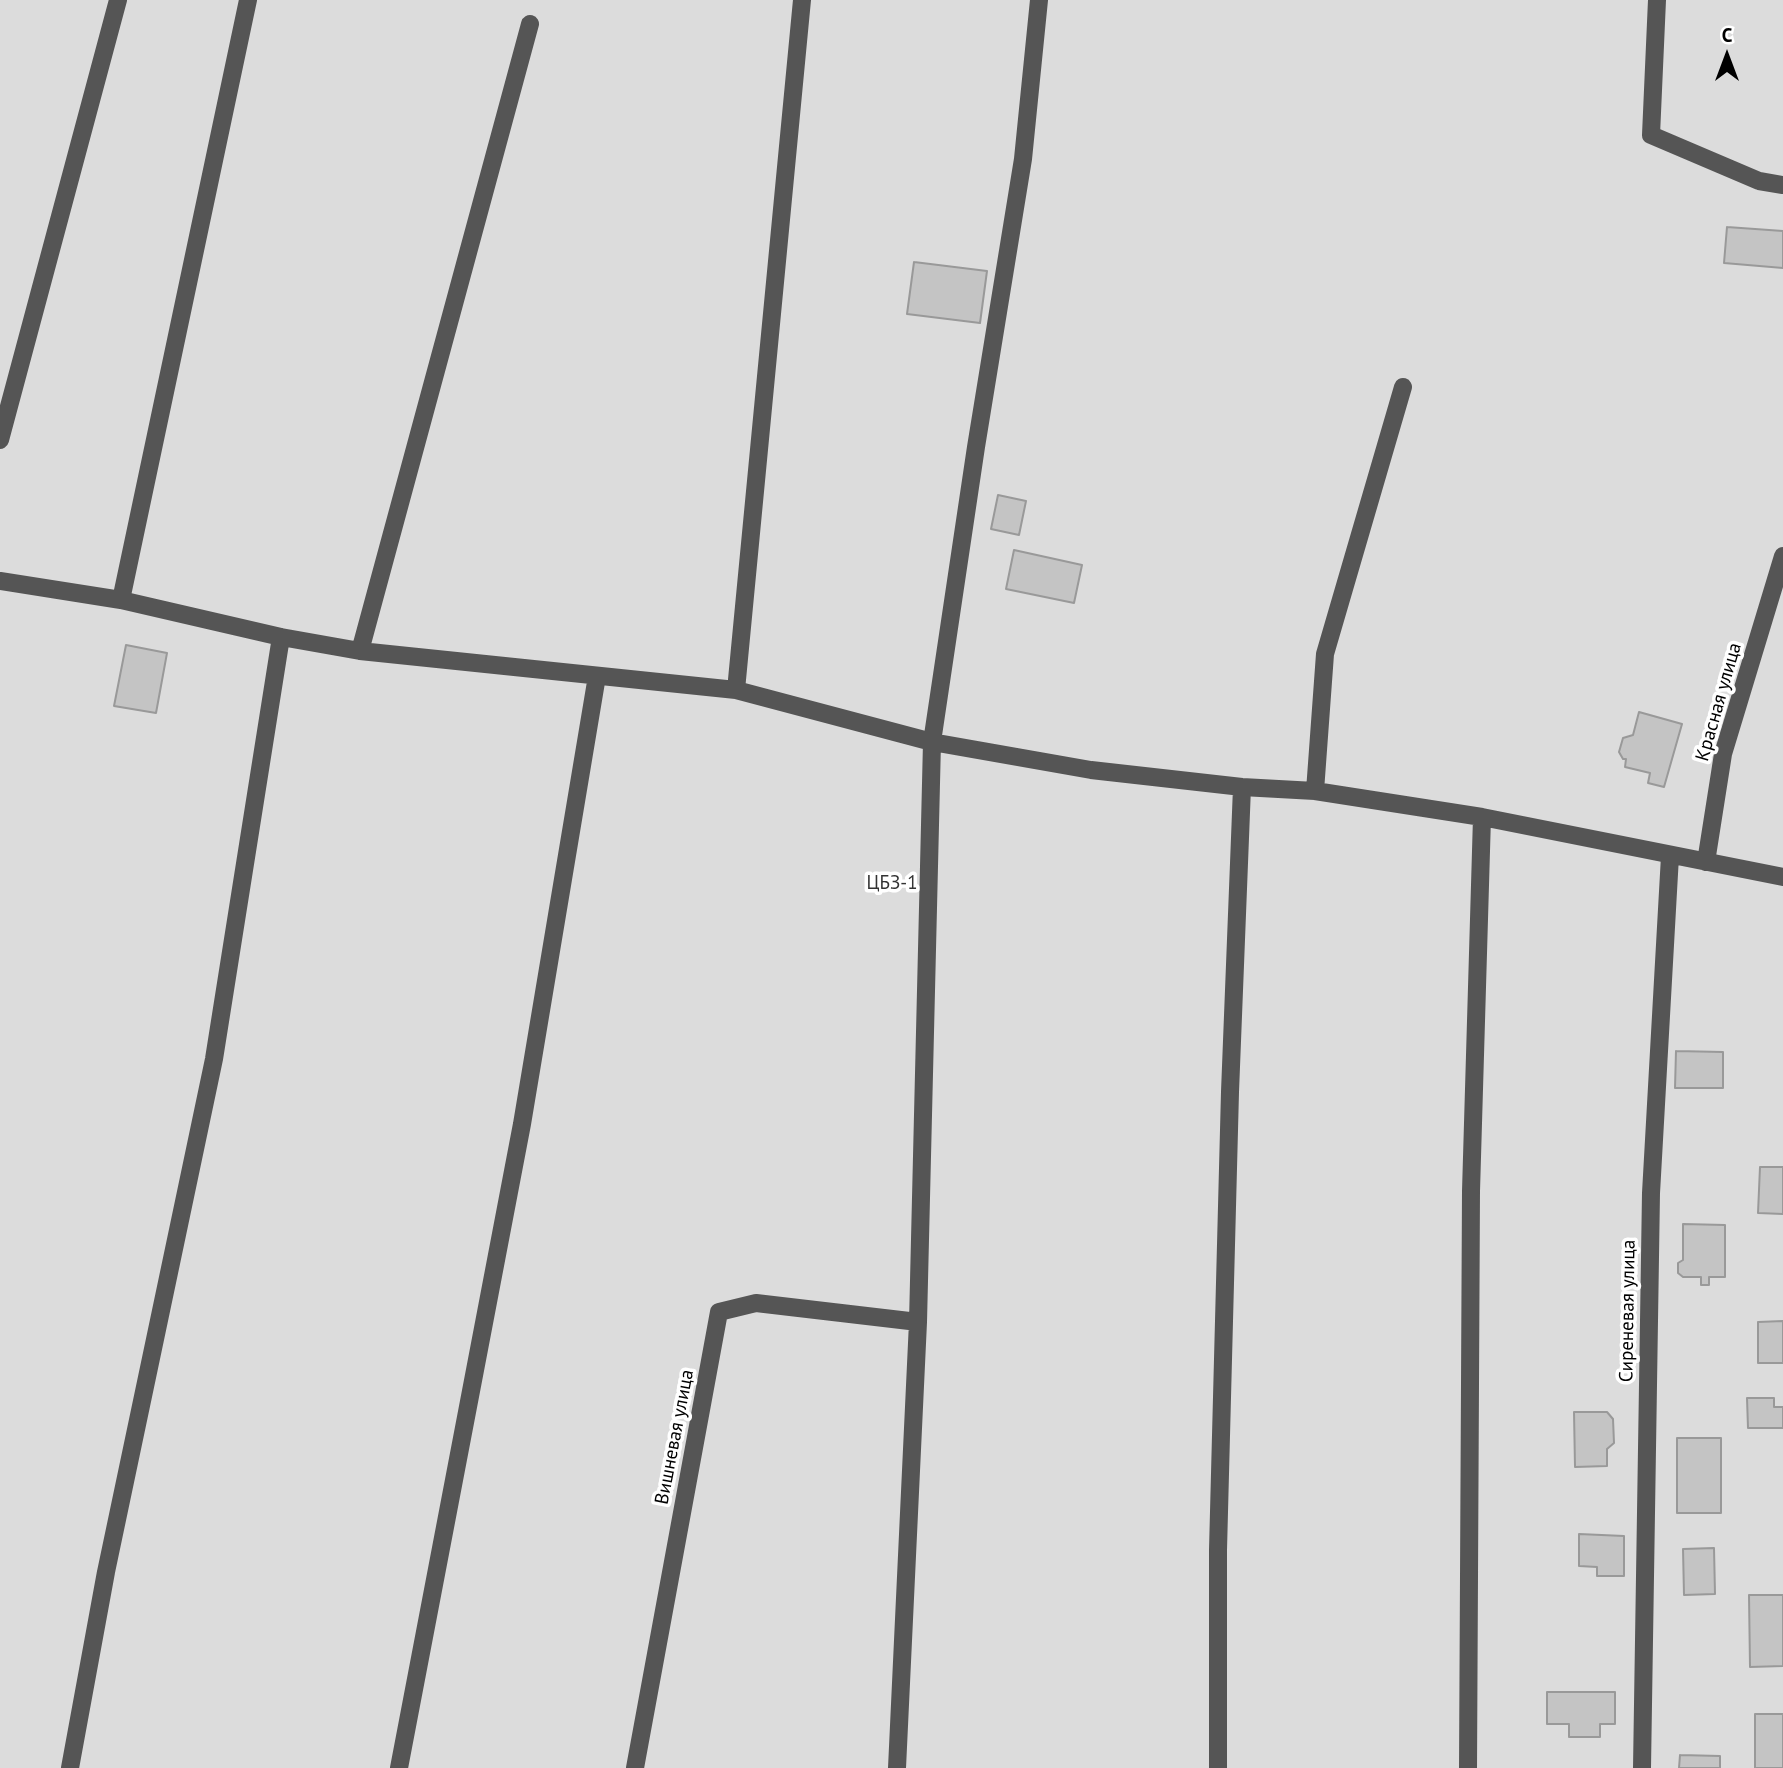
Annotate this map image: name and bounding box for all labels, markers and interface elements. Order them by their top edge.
north arrow [1692,21,1762,91]
text: С [1722,23,1732,47]
street label: Красная улица [1691,640,1747,764]
park label: ЦБЗ-1 [867,873,917,895]
street label: Сиреневая улица [1615,1240,1641,1382]
street label: Вишневая улица [651,1368,699,1506]

